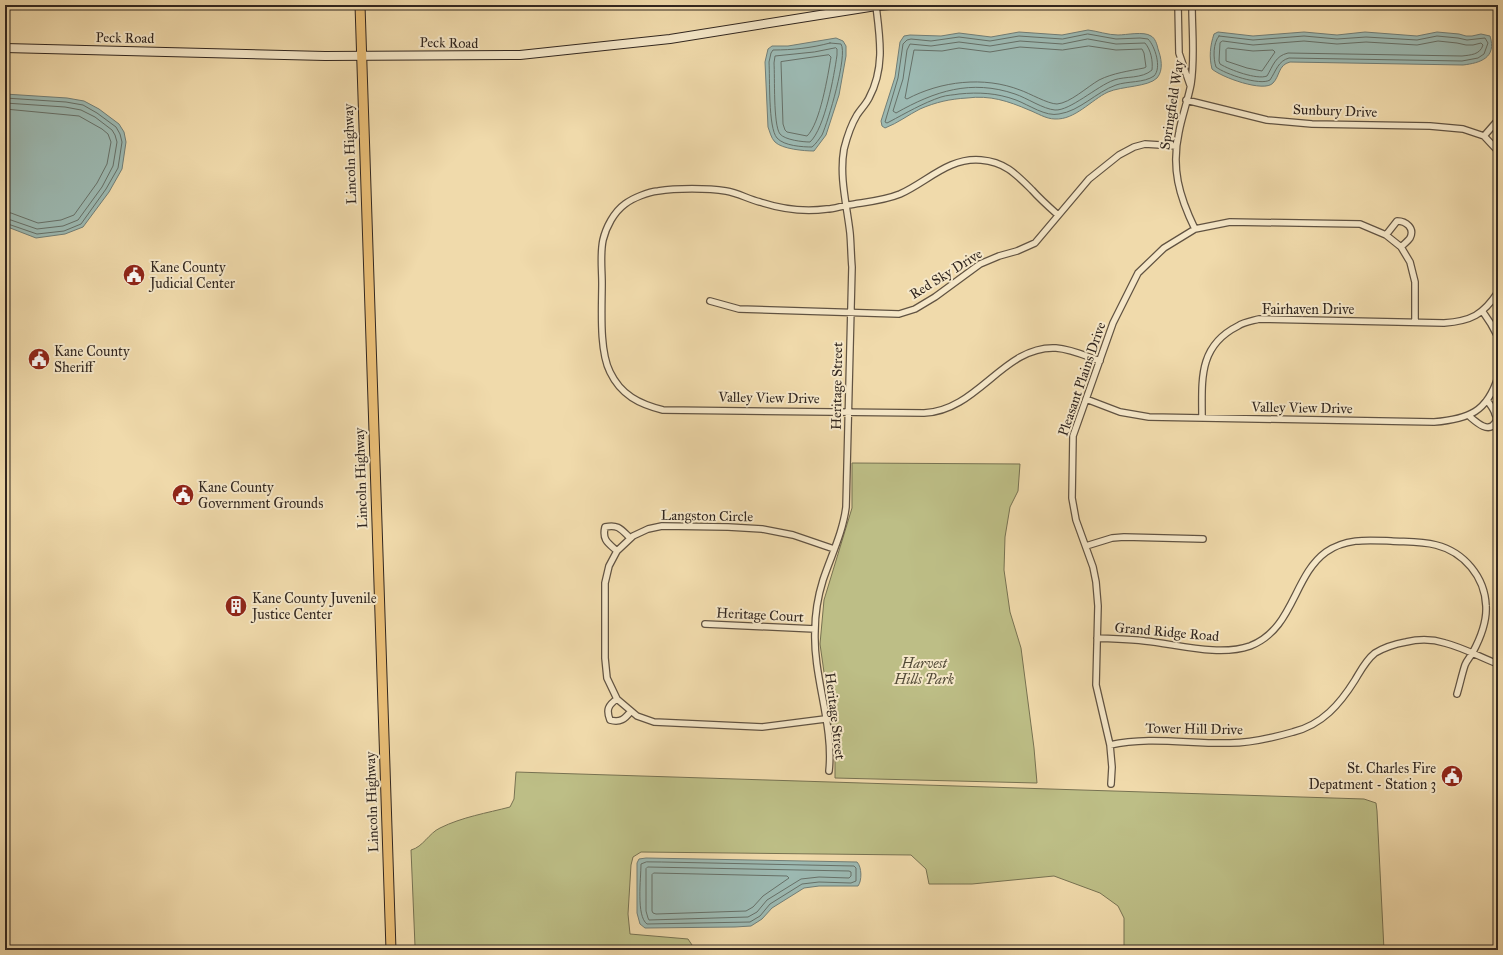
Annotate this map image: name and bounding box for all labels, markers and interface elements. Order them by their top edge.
street label: Peck Road [95,29,155,47]
street label: Peck Road [419,34,479,52]
street label: Springfield Way [1156,58,1188,151]
street label: Sunbury Drive [1293,101,1378,121]
street label: Lincoln Highway [340,103,360,205]
street label: Red Sky Drive [907,245,985,303]
place label: Kane County Judicial Center [148,259,236,293]
public building icon: Kane County Judicial Center [121,262,147,288]
street label: Fairhaven Drive [1262,301,1354,318]
street label: Pleasant Plains Drive [1054,320,1110,438]
street label: Heritage Street [828,342,846,430]
place label: Kane County Sheriff [54,343,130,376]
public building icon: Kane County Sheriff [26,346,52,372]
street label: Valley View Drive [717,389,820,407]
street label: Valley View Drive [1250,399,1353,417]
street label: Lincoln Highway [351,427,371,529]
place label: Kane County Government Grounds [198,479,323,512]
public building icon: Kane County Government Grounds [170,482,196,508]
street label: Langston Circle [661,507,753,525]
place label: Kane County Juvenile Justice Center [250,590,377,624]
building icon: Kane County Juvenile Justice Center [223,593,249,619]
street label: Heritage Court [716,604,804,626]
street label: Grand Ridge Road [1114,619,1220,645]
park label: Harvest Hills Park [893,655,955,688]
street label: Heritage Street [821,671,849,761]
street label: Tower Hill Drive [1145,720,1243,738]
street label: Lincoln Highway [362,751,382,853]
place label: St. Charles Fire Depatment - Station 3 [1308,760,1436,793]
public building icon: St. Charles Fire Depatment - Station 3 [1439,763,1465,789]

